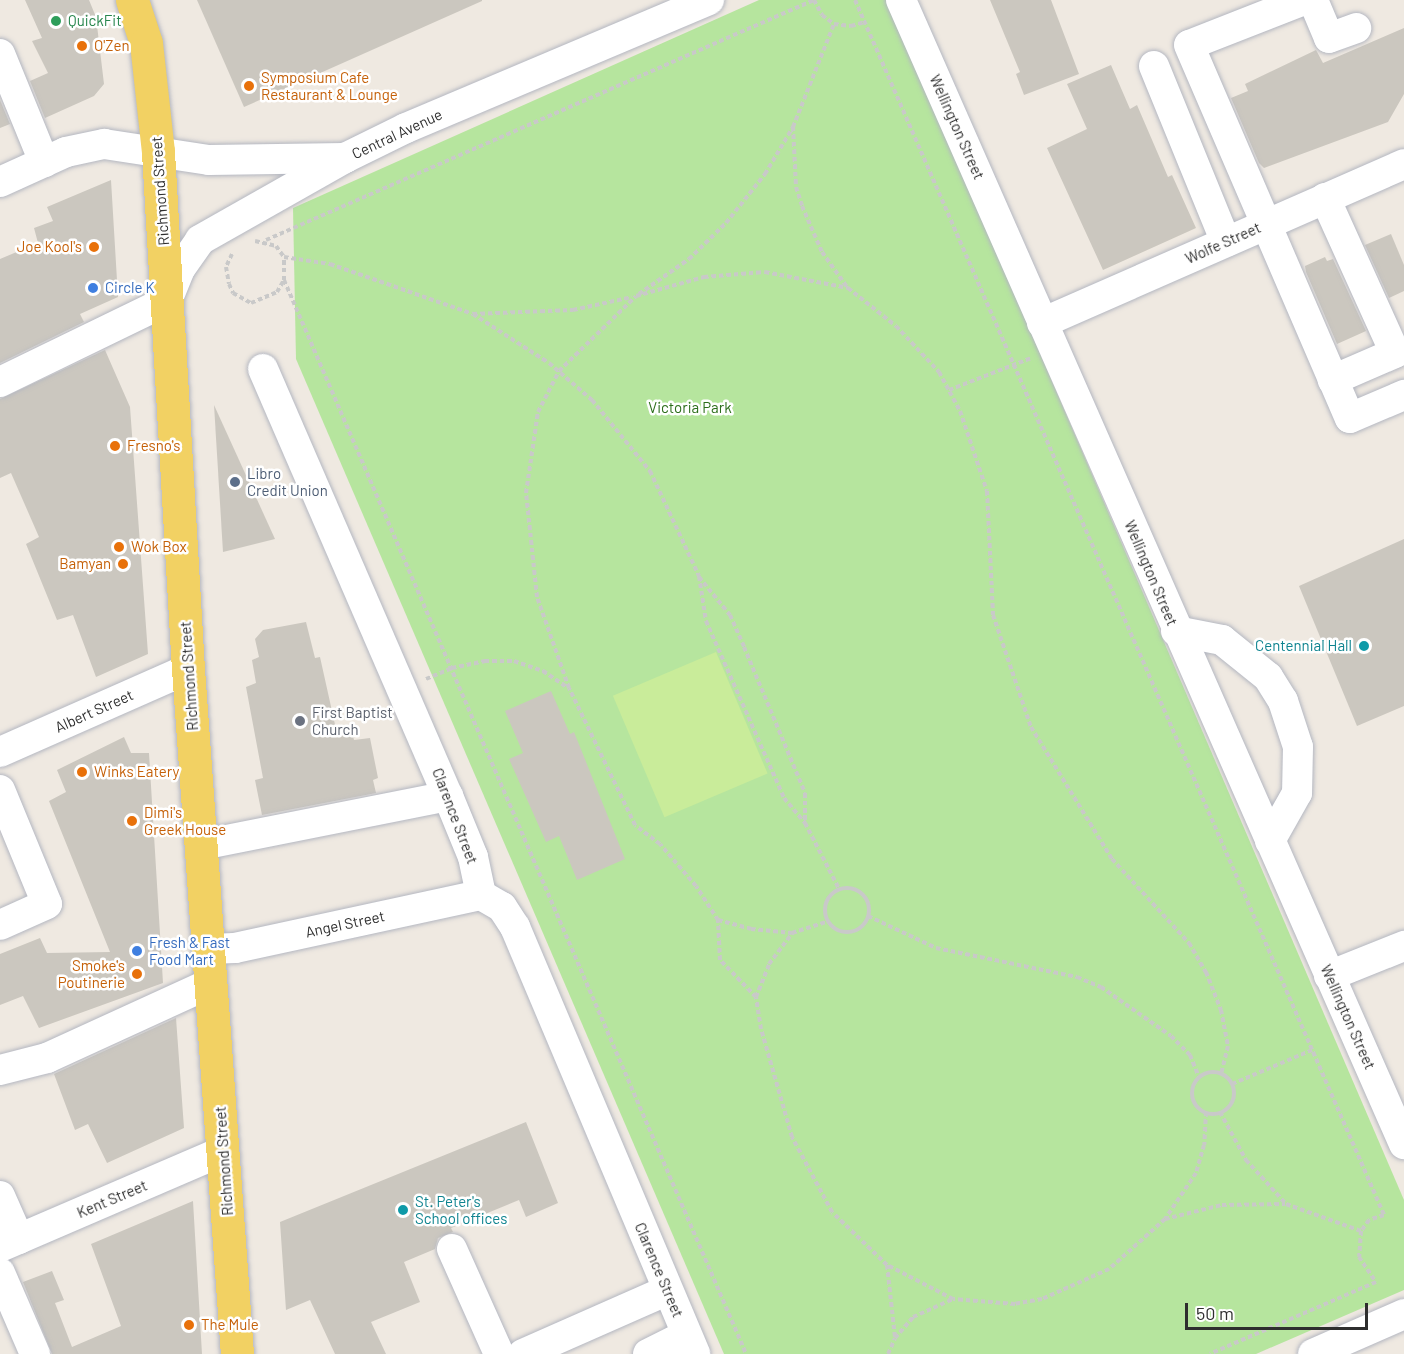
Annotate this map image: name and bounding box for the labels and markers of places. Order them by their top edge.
place label: QuickFit [68,12,122,30]
marker: QuickFit [49,14,63,28]
place label: O'Zen [94,37,130,55]
marker: O'Zen [75,39,89,53]
place label: Symposium Cafe Restaurant & Lounge [261,68,398,103]
marker: Symposium Cafe Restaurant & Lounge [242,79,256,93]
place label: Joe Kool's [17,238,82,256]
marker: Joe Kool's [87,240,101,254]
place label: Circle K [105,279,155,297]
marker: Circle K [86,281,100,295]
place label: Fresno's [127,437,181,455]
marker: Fresno's [108,439,122,453]
place label: Libro Credit Union [247,464,328,499]
marker: Libro Credit Union [228,475,242,489]
place label: Wok Box [131,538,187,556]
marker: Wok Box [112,540,126,554]
place label: Bamyan [59,555,111,573]
marker: Bamyan [116,557,130,571]
place label: Centennial Hall [1255,637,1352,655]
marker: Centennial Hall [1357,639,1371,653]
place label: First Baptist Church [312,703,393,738]
marker: First Baptist Church [293,714,307,728]
place label: Winks Eatery [94,763,179,781]
marker: Winks Eatery [75,765,89,779]
place label: Dimi's Greek House [144,803,226,838]
marker: Dimi's Greek House [125,814,139,828]
place label: Fresh & Fast Food Mart [149,933,230,968]
marker: Fresh & Fast Food Mart [130,944,144,958]
place label: Smoke's Poutinerie [58,956,125,991]
marker: Smoke's Poutinerie [130,967,144,981]
place label: St. Peter's School offices [415,1192,507,1227]
marker: St. Peter's School offices [396,1203,410,1217]
place label: The Mule [201,1316,259,1334]
marker: The Mule [182,1318,196,1332]

